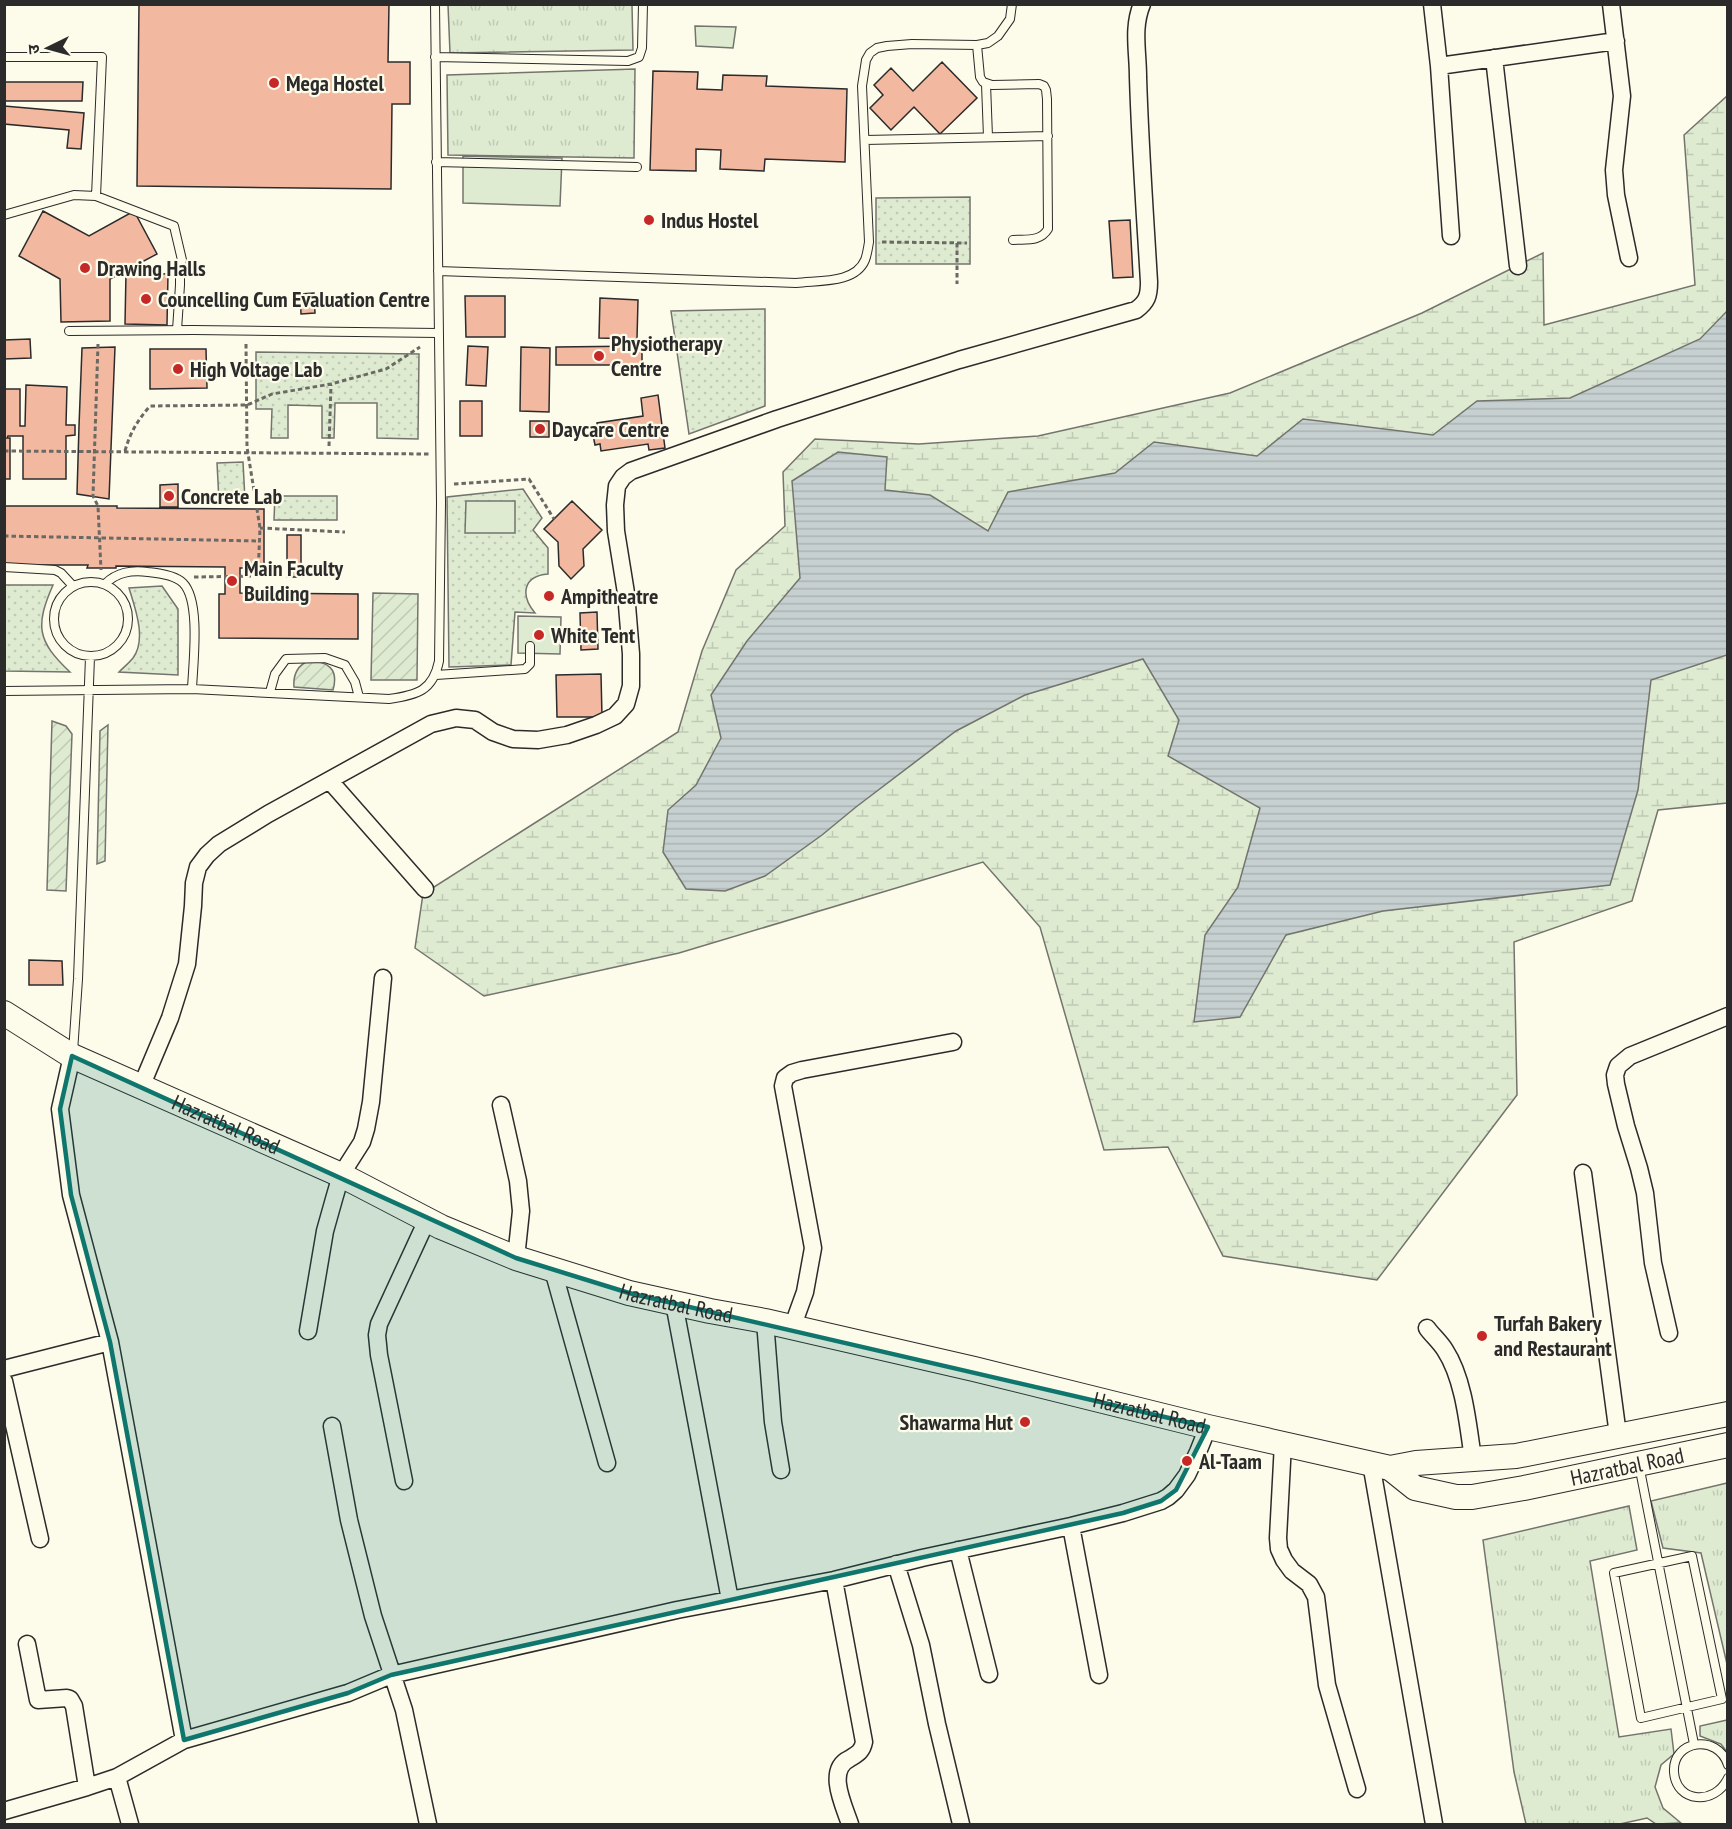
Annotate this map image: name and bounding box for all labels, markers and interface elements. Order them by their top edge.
north arrow [18,18,78,78]
text: उ [23,43,43,55]
place label: Mega Hostel [286,69,384,97]
marker: Mega Hostel [267,76,281,90]
place label: Indus Hostel [661,206,759,234]
marker: Indus Hostel [642,213,656,227]
place label: Drawing Halls [97,254,206,282]
marker: Drawing Halls [78,261,92,275]
place label: Councelling Cum Evaluation Centre [158,285,430,313]
marker: Councelling Cum Evaluation Centre [139,292,153,306]
place label: Physiotherapy Centre [611,329,723,382]
marker: Physiotherapy Centre [592,349,606,363]
place label: High Voltage Lab [190,355,323,383]
marker: High Voltage Lab [171,362,185,376]
place label: Daycare Centre [552,415,669,443]
marker: Daycare Centre [533,422,547,436]
place label: Concrete Lab [181,482,282,510]
marker: Concrete Lab [162,489,176,503]
place label: Main Faculty Building [244,554,344,607]
marker: Main Faculty Building [225,574,239,588]
place label: Ampitheatre [560,582,658,610]
marker: Ampitheatre [542,589,556,603]
place label: White Tent [550,621,636,649]
marker: White Tent [532,628,546,642]
street label: Hazratbal Road [168,1088,284,1160]
street label: Hazratbal Road [616,1277,735,1329]
place label: Turfah Bakery and Restaurant [1494,1309,1612,1362]
marker: Turfah Bakery and Restaurant [1475,1329,1489,1343]
street label: Hazratbal Road [1090,1385,1209,1440]
place label: Shawarma Hut [900,1408,1014,1436]
marker: Shawarma Hut [1018,1415,1032,1429]
street label: Hazratbal Road [1568,1441,1686,1492]
place label: Al-Taam [1198,1447,1262,1475]
marker: Al-Taam [1180,1454,1194,1468]

